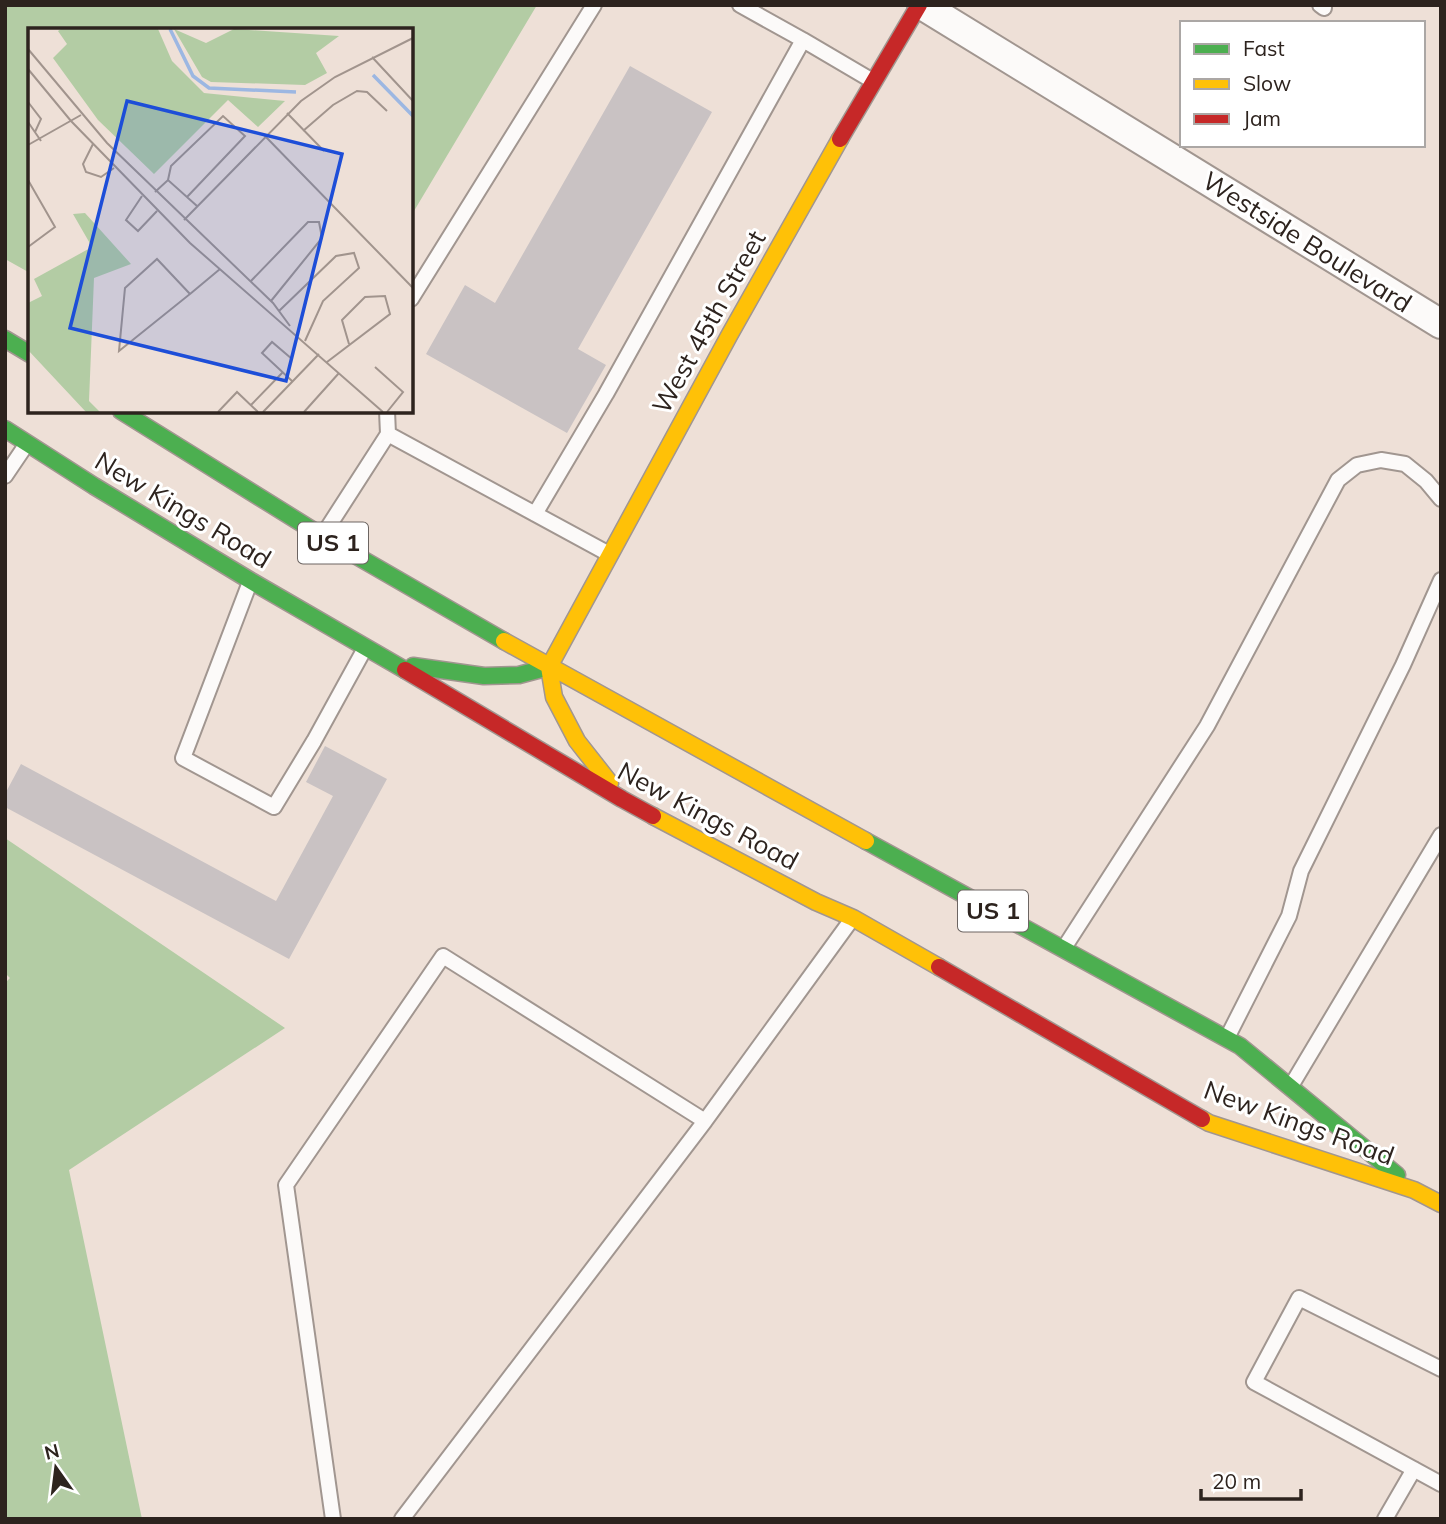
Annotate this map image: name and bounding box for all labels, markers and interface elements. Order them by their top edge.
legend [1180,21,1425,147]
inset map [28,28,413,413]
text: Fast [1243,35,1285,61]
text: Slow [1243,70,1291,96]
text: Jam [1243,105,1281,131]
street label: Westside Boulevard [1196,164,1418,319]
street label: West 45th Street [645,224,773,419]
street label: New Kings Road [89,444,277,575]
road number: US 1 [298,522,368,564]
street label: New Kings Road [612,754,804,877]
road number: US 1 [958,890,1028,931]
street label: New Kings Road [1200,1073,1399,1172]
north arrow [21,1433,91,1503]
text: N [42,1438,62,1465]
scale bar [1201,1458,1301,1502]
text: 20 m [1212,1468,1261,1494]

